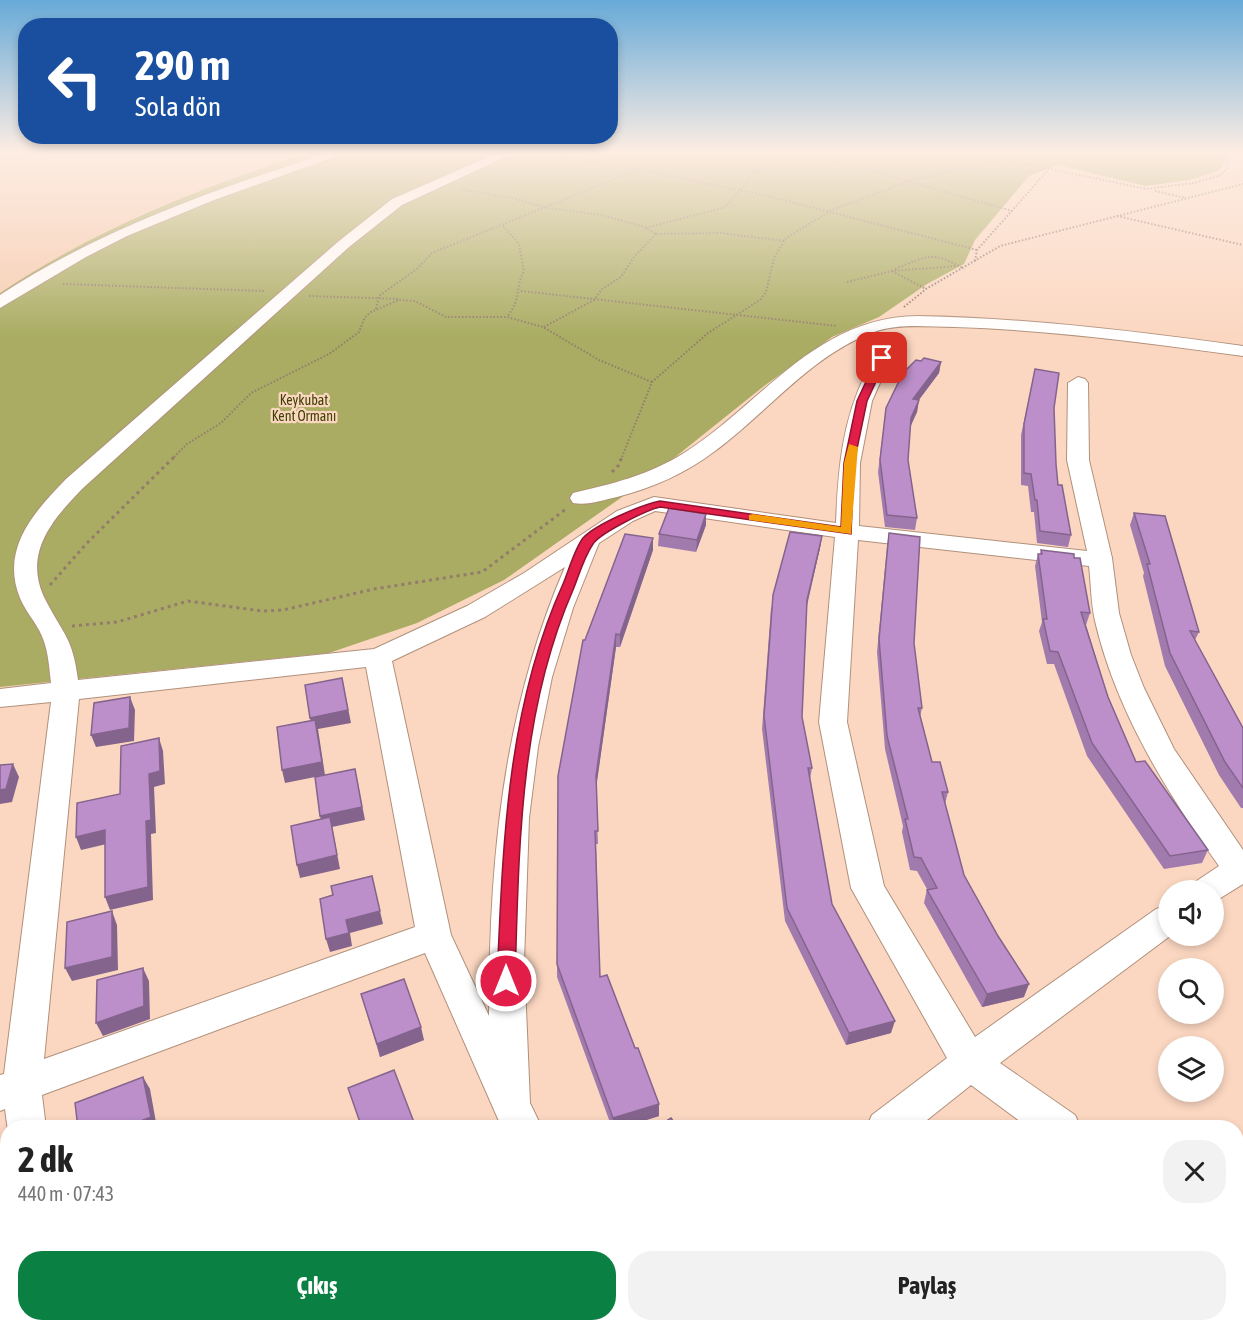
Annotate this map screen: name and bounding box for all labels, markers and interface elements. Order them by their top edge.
text: 290 m [135,41,230,89]
icon: left [36,42,114,120]
text: Sola dön [135,91,221,122]
pin [856,332,907,383]
icon: arrive [865,341,898,374]
park label: Keykubat Kent Ormanı [272,392,336,424]
map controls [1158,880,1224,1102]
button: sound [1158,880,1224,946]
position arrow [474,949,538,1013]
button: search [1158,958,1224,1024]
button: layers [1158,1036,1224,1102]
text: 2 dk [18,1138,73,1180]
button: close [1163,1140,1226,1203]
text: 440 m · 07:43 [18,1182,114,1205]
button: Çıkış [18,1251,616,1320]
button: Paylaş [628,1251,1226,1320]

